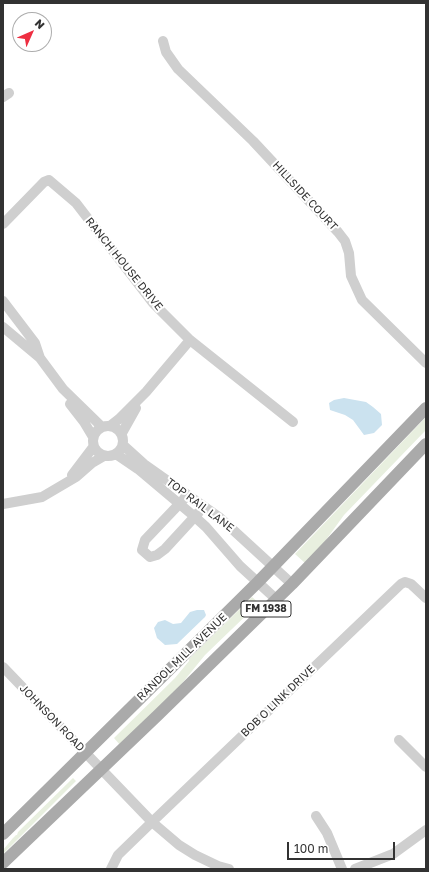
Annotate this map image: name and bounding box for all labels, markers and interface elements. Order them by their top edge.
north arrow [12,12,52,52]
text: N [33,16,48,31]
street label: HILLSIDE COURT [270,159,340,233]
street label: RANCH HOUSE DRIVE [83,215,165,313]
street label: TOP RAIL LANE [164,475,236,535]
road number: FM 1938 [241,601,291,617]
street label: RANDOL MILL AVENUE [134,611,230,703]
street label: BOB O LINK DRIVE [238,662,318,740]
street label: JOHNSON ROAD [17,682,87,754]
scale bar [289,834,397,860]
text: 100 m [294,841,328,856]

